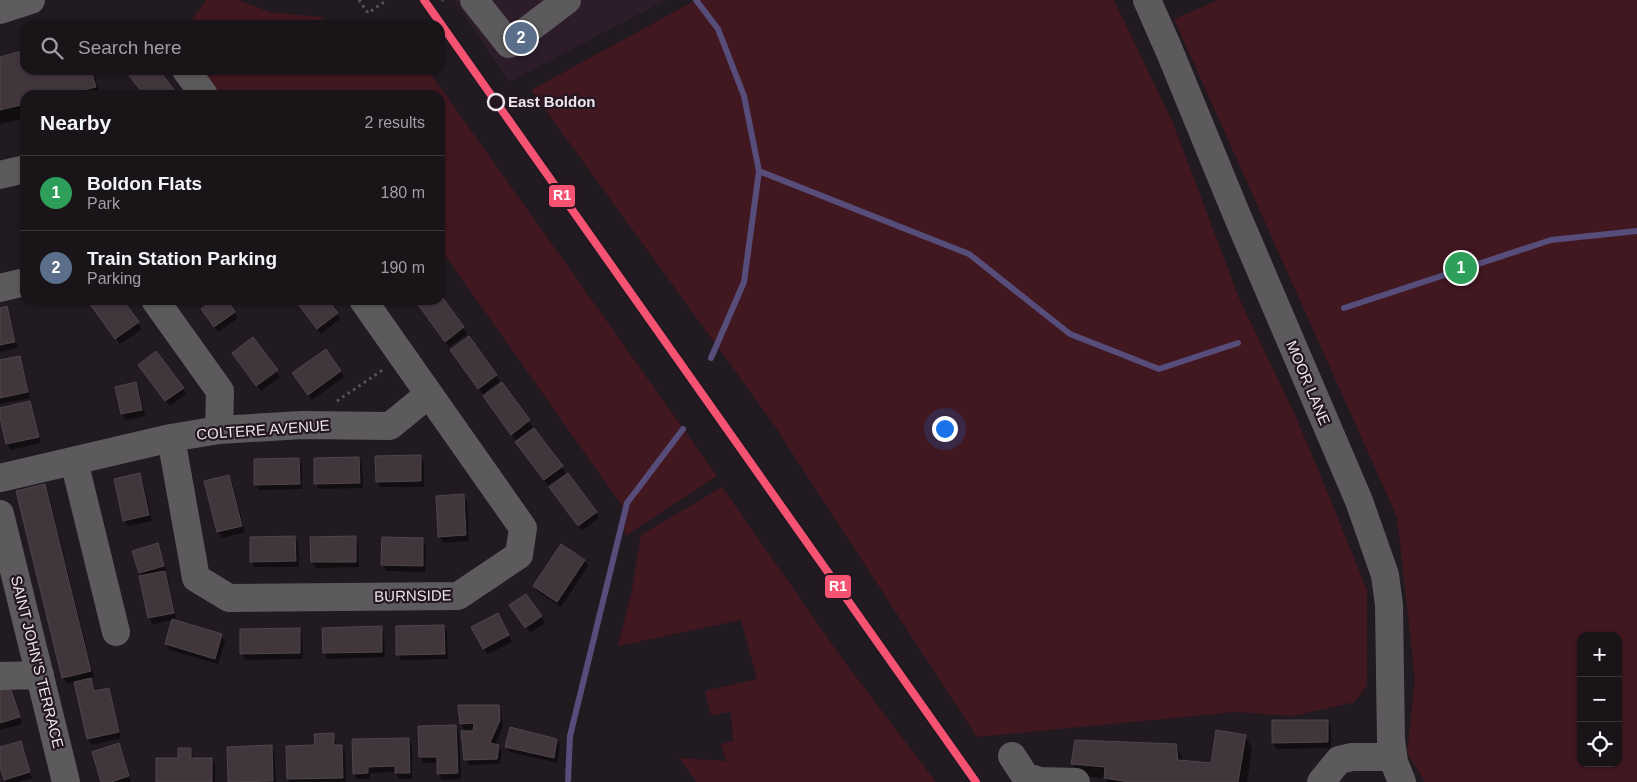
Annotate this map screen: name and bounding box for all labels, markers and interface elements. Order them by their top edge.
pin: 2 [505,19,537,57]
search box [20,20,445,75]
icon: search [38,34,66,62]
text: Search here [78,37,182,58]
marker: East Boldon [487,93,505,111]
place label: East Boldon [508,93,596,110]
text: Nearby [40,111,111,134]
text: 2 results [365,114,425,131]
text: Boldon Flats [87,173,202,194]
text: 1 [52,184,60,201]
text: 180 m [381,184,425,201]
line badge: R1 [548,184,576,208]
text: R1 [553,187,571,203]
text: Park [87,195,120,212]
text: Train Station Parking [87,248,277,269]
pin: 1 [1445,249,1477,287]
text: 2 [52,259,60,276]
text: 190 m [381,259,425,276]
text: Parking [87,270,141,287]
street label: MOOR LANE [1283,338,1334,428]
street label: COLTERE AVENUE [196,416,330,443]
your location [932,416,958,442]
street label: SAINT JOHN'S TERRACE [8,574,67,750]
line badge: R1 [824,574,852,599]
text: R1 [829,578,847,594]
street label: BURNSIDE [374,586,452,605]
map controls [1577,632,1622,767]
button: + [1577,632,1622,677]
button: − [1577,677,1622,722]
button: locate [1577,722,1622,767]

